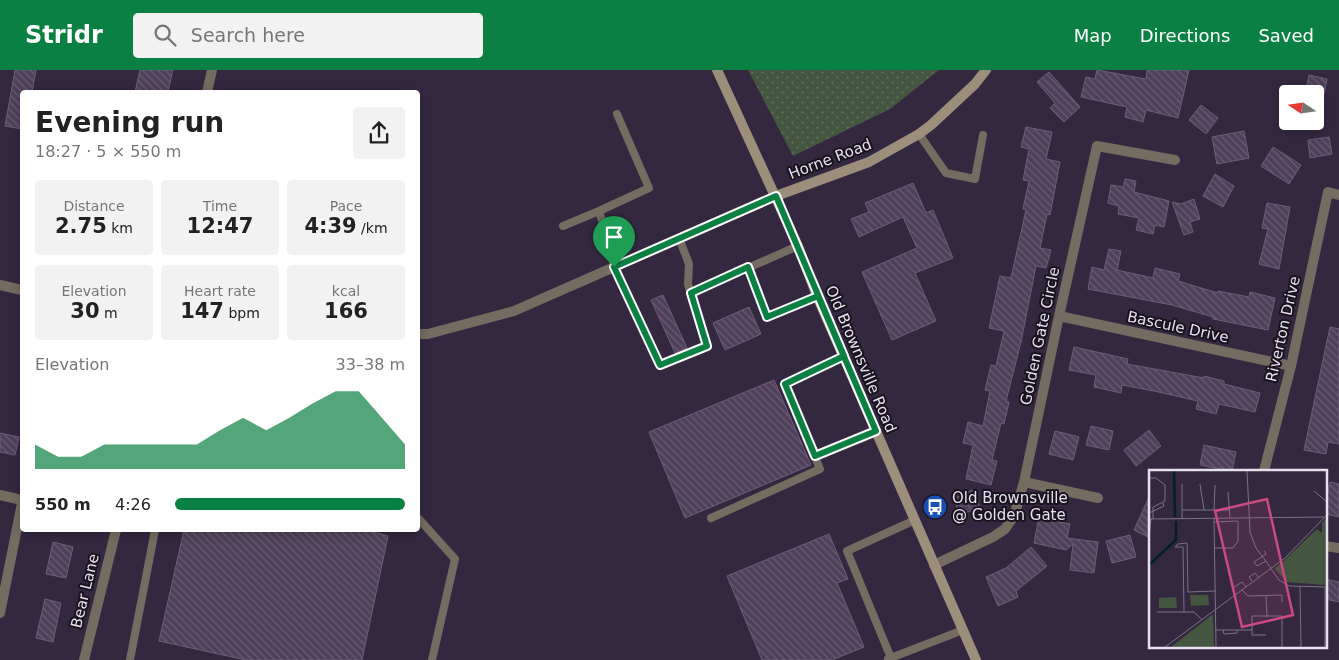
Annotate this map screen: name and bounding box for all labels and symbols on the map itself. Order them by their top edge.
north arrow [1279,85,1324,130]
street label: Horne Road [786,135,874,183]
pin [593,216,635,267]
street label: Golden Gate Circle [1017,265,1063,407]
street label: Riverton Drive [1262,274,1304,384]
street label: Old Brownsville Road [822,283,900,435]
street label: Bascule Drive [1126,307,1230,347]
inset map [1149,470,1326,648]
place label: Old Brownsville @ Golden Gate [952,489,1068,524]
bus stop icon: Old Brownsville @ Golden Gate [922,494,948,520]
street label: Bear Lane [67,552,103,630]

